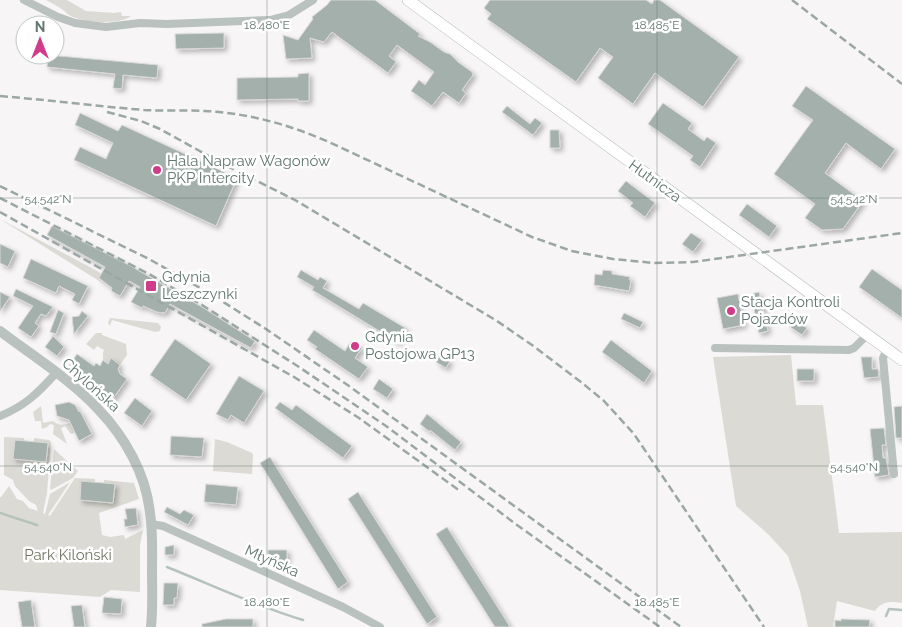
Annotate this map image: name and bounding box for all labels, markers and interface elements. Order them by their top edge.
north arrow [15,15,65,65]
text: 18.480°E [244,18,290,32]
text: 18.485°E [634,18,680,32]
text: N [35,19,45,35]
place label: Hala Napraw Wagonów PKP Intercity [167,152,330,187]
street label: Hutnicza [625,156,685,206]
marker: Hala Napraw Wagonów PKP Intercity [151,164,163,176]
text: 54.542°N [24,192,72,206]
text: 54.542°N [830,192,878,206]
place label: Gdynia Leszczynki [162,268,238,303]
marker: Gdynia Leszczynki [144,279,158,293]
place label: Stacja Kontroli Pojazdów [741,293,840,328]
marker: Stacja Kontroli Pojazdów [725,305,737,317]
place label: Gdynia Postojowa GP13 [365,328,475,363]
marker: Gdynia Postojowa GP13 [349,340,361,352]
street label: Chylońska [58,354,124,416]
text: 54.540°N [24,460,72,474]
text: 54.540°N [830,460,878,474]
street label: Młyńska [242,541,302,581]
park label: Park Kiloński [24,546,112,564]
text: 18.480°E [244,595,290,609]
text: 18.485°E [634,595,680,609]

